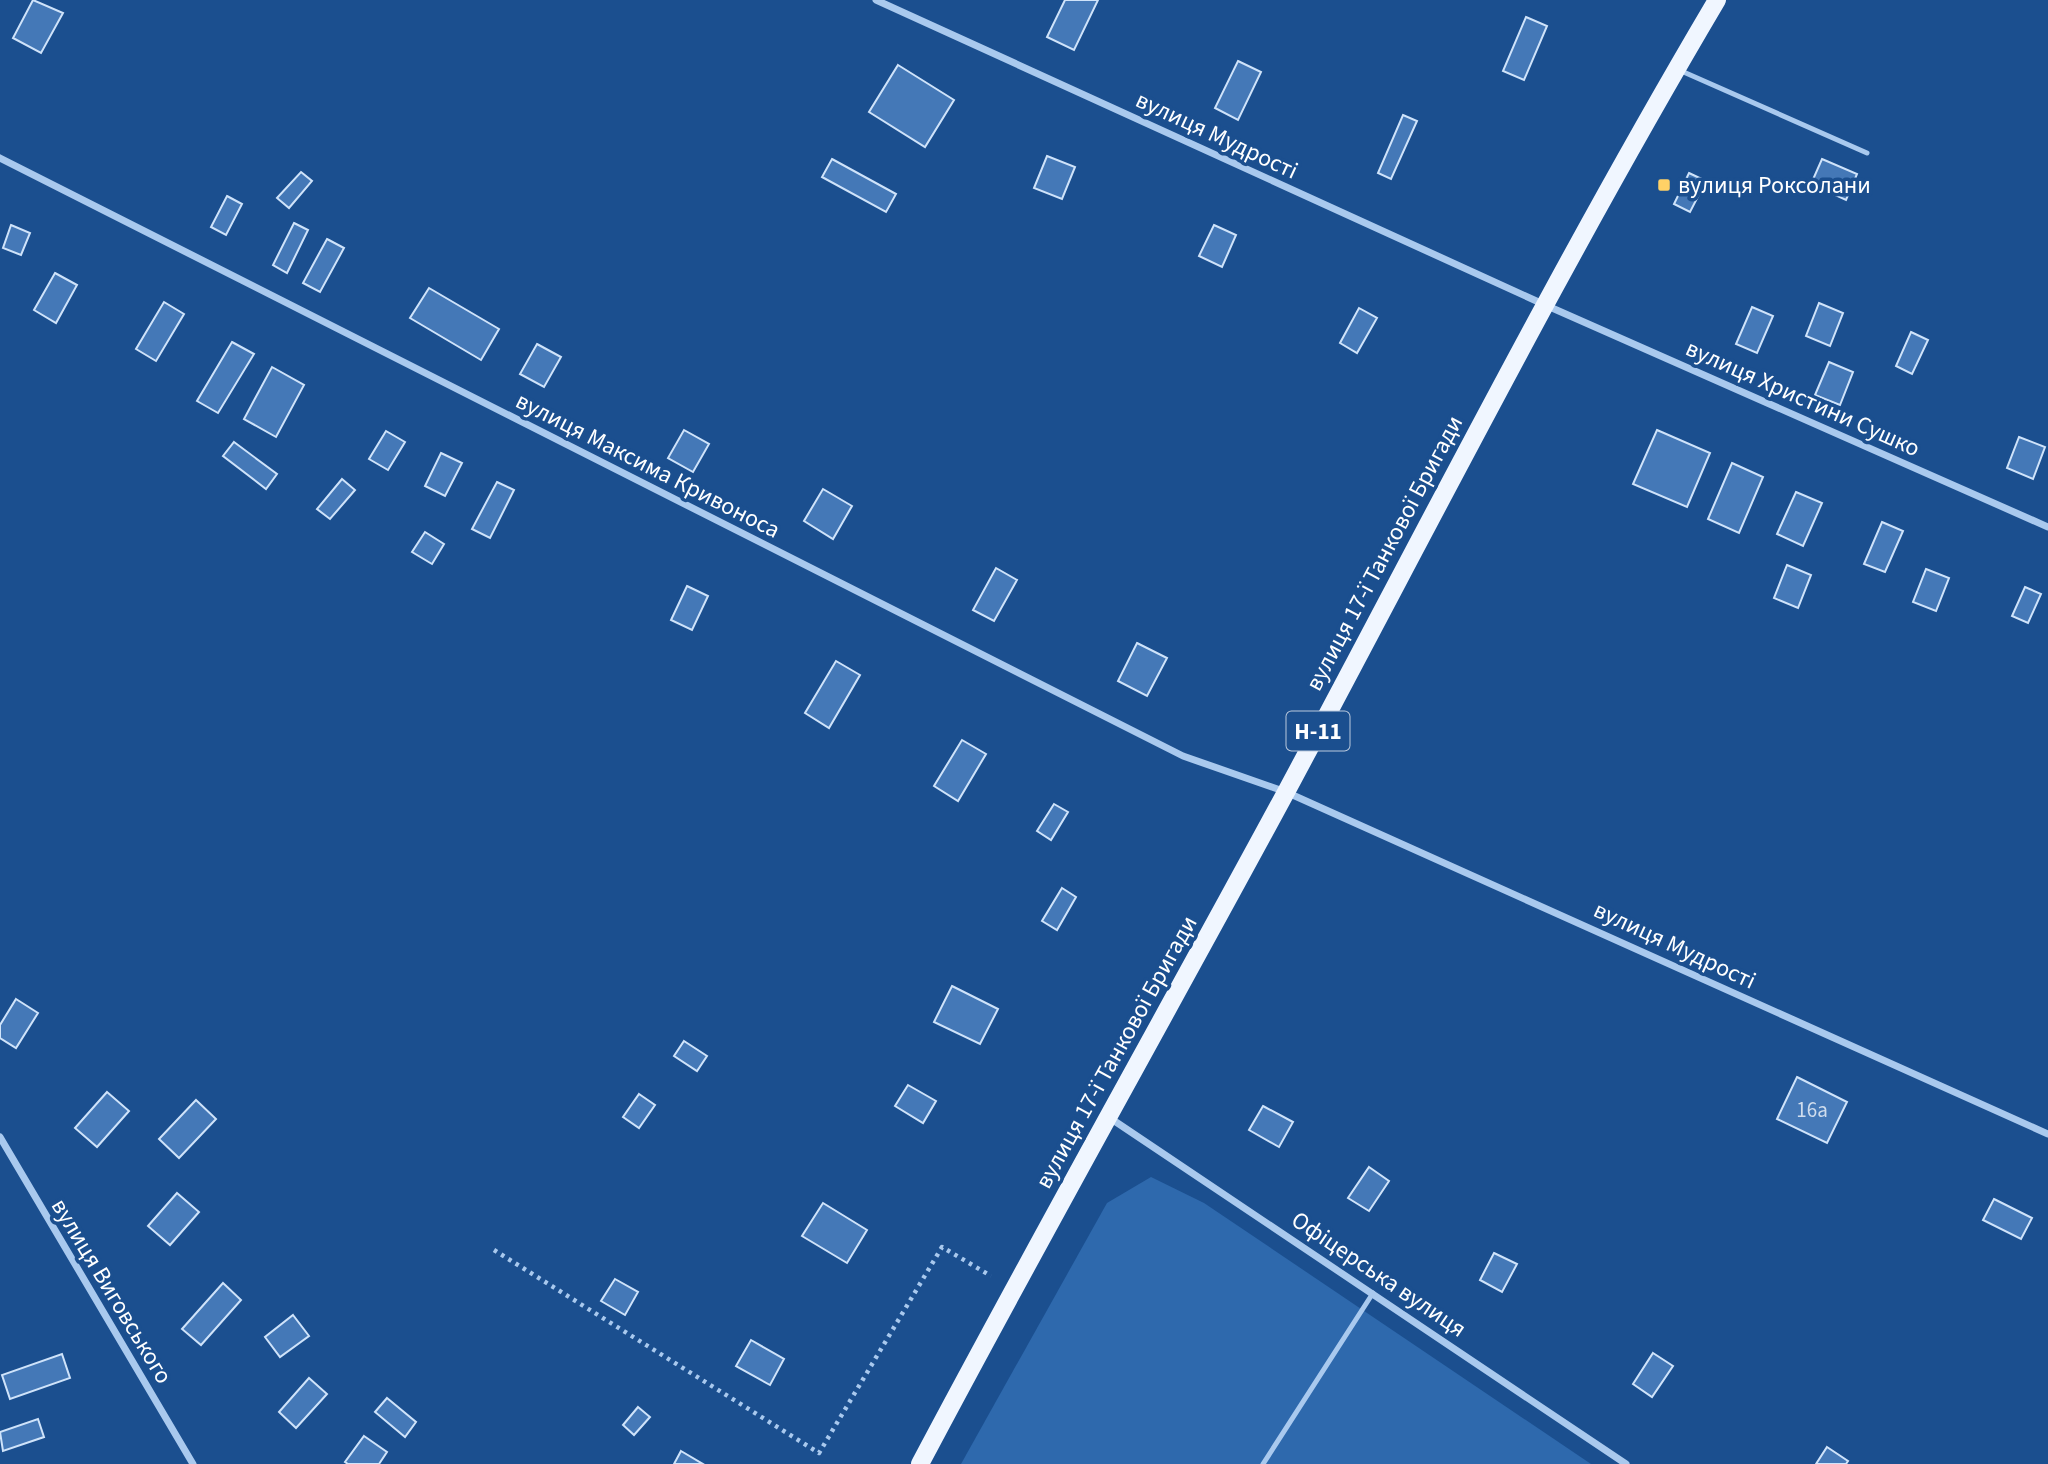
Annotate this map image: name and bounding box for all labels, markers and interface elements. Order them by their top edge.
street label: вулиця Мудрості [1130,83,1304,188]
place label: вулиця Роксолани [1678,168,1871,203]
marker: вулиця Роксолани [1656,177,1672,193]
street label: вулиця Христини Сушко [1680,331,1926,466]
street label: вулиця Максима Кривоноса [509,383,786,548]
street label: вулиця 17-ї Танкової Бригади [1297,409,1472,697]
road number: Н-11 [1286,712,1350,750]
street label: вулиця Мудрості [1588,893,1762,998]
street label: вулиця 17-ї Танкової Бригади [1027,909,1206,1195]
house number: 16а [1796,1095,1828,1125]
street label: вулиця Виговського [42,1192,181,1391]
street label: Офіцерська вулиця [1284,1203,1473,1346]

